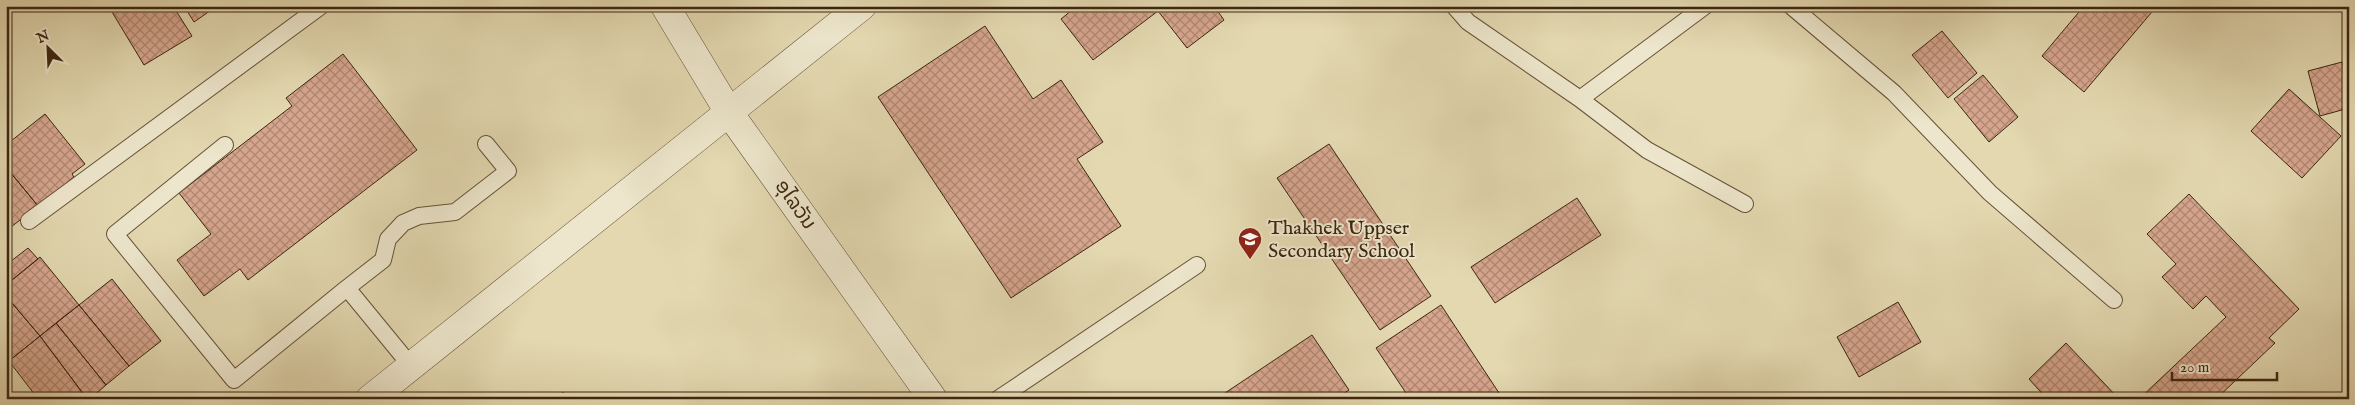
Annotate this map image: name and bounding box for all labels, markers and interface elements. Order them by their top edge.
north arrow [22,22,72,72]
text: N [33,26,52,48]
street label: ອຸໄລວັນ [769,175,821,235]
place label: Thakhek Uppser Secondary School [1268,216,1415,264]
school or university icon: Thakhek Uppser Secondary School [1237,226,1263,260]
scale bar [2172,350,2278,382]
text: 20 m [2180,358,2210,377]

